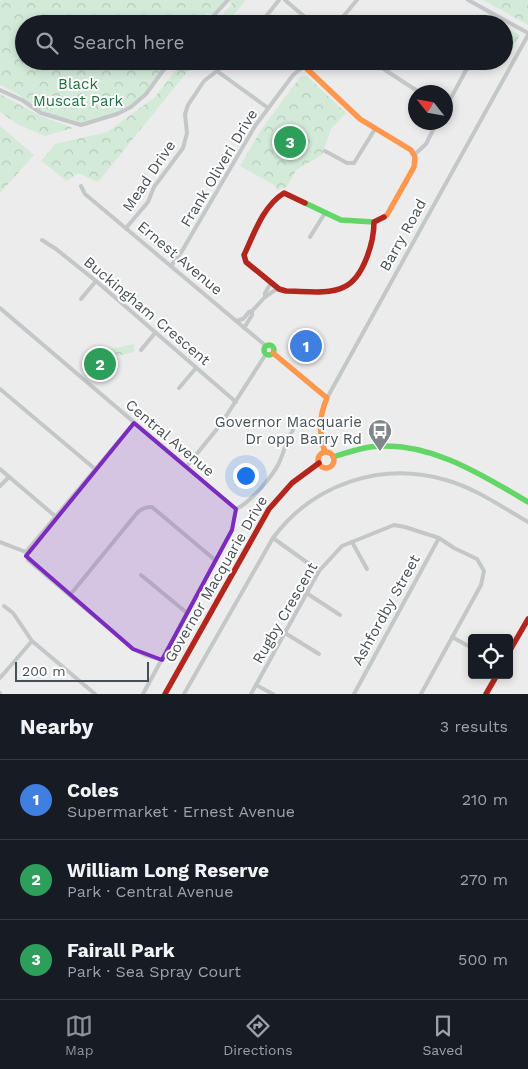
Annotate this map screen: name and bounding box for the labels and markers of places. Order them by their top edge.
pin: 3 [274,123,306,161]
pin: 1 [290,327,322,365]
pin: 2 [84,345,116,383]
place label: Governor Macquarie Dr opp Barry Rd [215,413,362,448]
bus stop icon: Governor Macquarie Dr opp Barry Rd [367,418,393,452]

